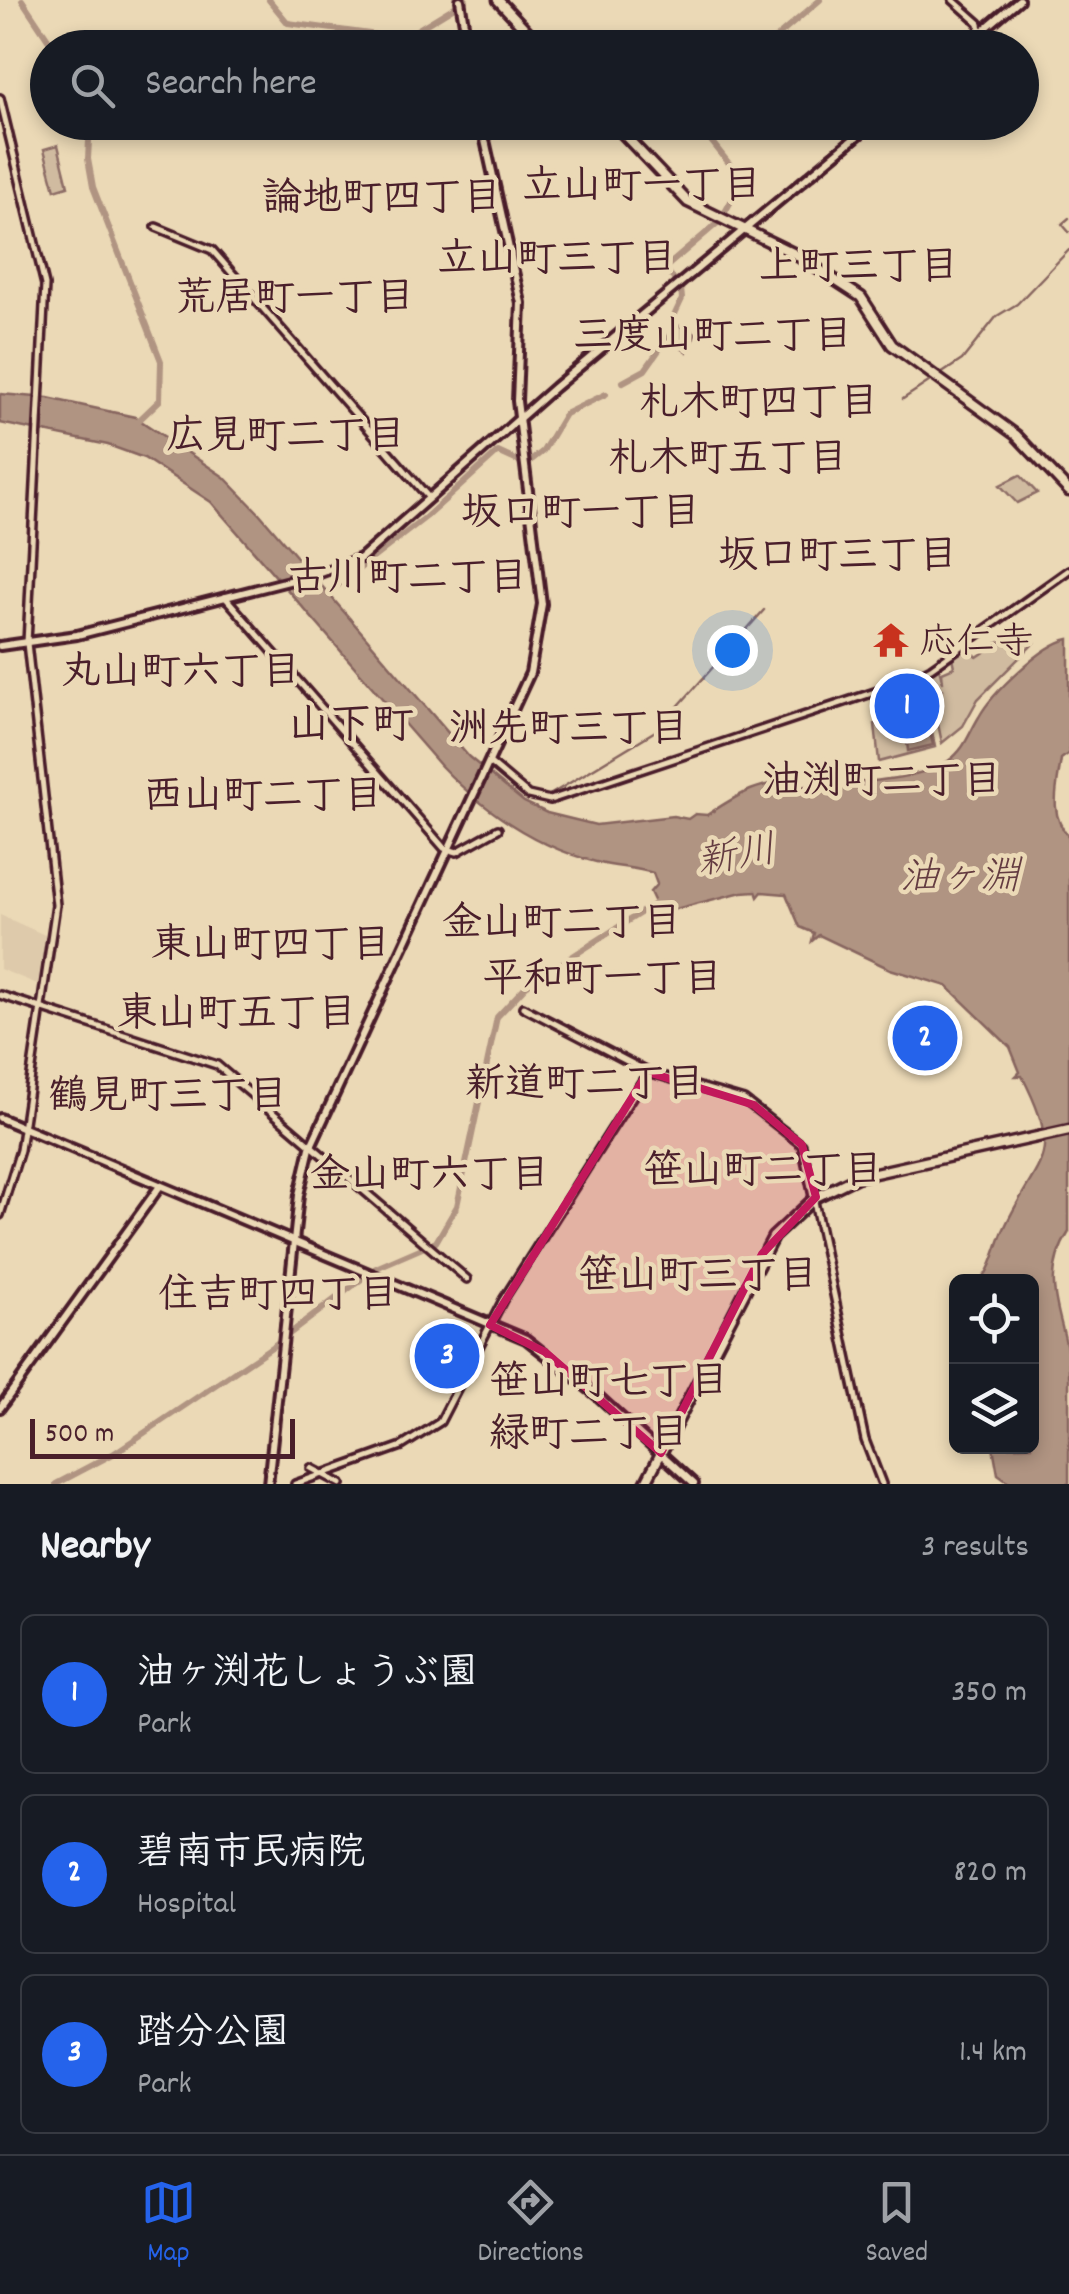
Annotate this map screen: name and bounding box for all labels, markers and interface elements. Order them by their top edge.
search box [30,30,1039,140]
icon: search [65,58,120,113]
text: Search here [145,58,317,113]
district label: 立山町一丁目 [522,161,762,218]
district label: 論地町四丁目 [262,173,502,230]
district label: 立山町三丁目 [437,234,677,291]
district label: 上町三丁目 [759,242,959,299]
district label: 荒居町一丁目 [175,273,415,330]
district label: 三度山町二丁目 [573,311,853,368]
district label: 札木町四丁目 [639,378,879,435]
district label: 広見町二丁目 [166,411,406,468]
district label: 札木町五丁目 [608,434,848,491]
district label: 坂口町一丁目 [461,488,701,545]
district label: 坂口町三丁目 [718,531,958,588]
district label: 古川町二丁目 [288,553,528,610]
place label: 応仁寺 [919,618,1033,673]
temple icon: 応仁寺 [872,621,910,659]
your location [707,625,758,676]
district label: 丸山町六丁目 [61,647,301,704]
pin: 1 [874,668,940,744]
district label: 山下町 [288,699,414,759]
district label: 洲先町三丁目 [449,704,689,761]
district label: 油渕町二丁目 [762,756,1002,813]
district label: 西山町二丁目 [143,771,383,828]
water label: 新川 [693,824,781,894]
water label: 油ヶ淵 [900,852,1023,909]
district label: 金山町二丁目 [442,898,682,955]
district label: 東山町四丁目 [151,920,391,977]
district label: 平和町一丁目 [483,954,723,1011]
district label: 東山町五丁目 [117,989,357,1046]
pin: 2 [892,1000,958,1076]
district label: 新道町二丁目 [465,1059,705,1116]
district label: 鶴見町三丁目 [48,1071,288,1128]
district label: 笹山町二丁目 [643,1146,883,1203]
district label: 金山町六丁目 [310,1150,550,1207]
district label: 笹山町三丁目 [578,1251,818,1308]
district label: 住吉町四丁目 [158,1270,398,1327]
map controls [949,1274,1039,1454]
button: locate [949,1274,1039,1364]
pin: 3 [414,1318,480,1394]
district label: 笹山町七丁目 [489,1357,729,1414]
button: layers [949,1364,1039,1454]
district label: 緑町二丁目 [489,1409,689,1466]
scale bar [30,1414,295,1458]
text: 500 m [45,1416,114,1456]
text: Nearby [40,1519,150,1579]
text: 3 results [921,1526,1029,1572]
text: 油ヶ渕花しょうぶ園 [137,1648,477,1703]
text: 1 [71,1671,78,1717]
text: 350 m [951,1671,1027,1717]
text: Park [137,1703,192,1749]
text: 碧南市民病院 [137,1828,365,1883]
text: 2 [68,1851,81,1897]
text: 820 m [953,1851,1027,1897]
text: Hospital [137,1883,236,1929]
text: 踏分公園 [137,2008,289,2063]
text: 3 [67,2031,82,2077]
text: 1.4 km [959,2031,1027,2077]
text: Park [137,2063,192,2109]
tab: Map [141,2175,196,2275]
tab: Directions [478,2175,584,2275]
tab: Saved [866,2175,928,2275]

